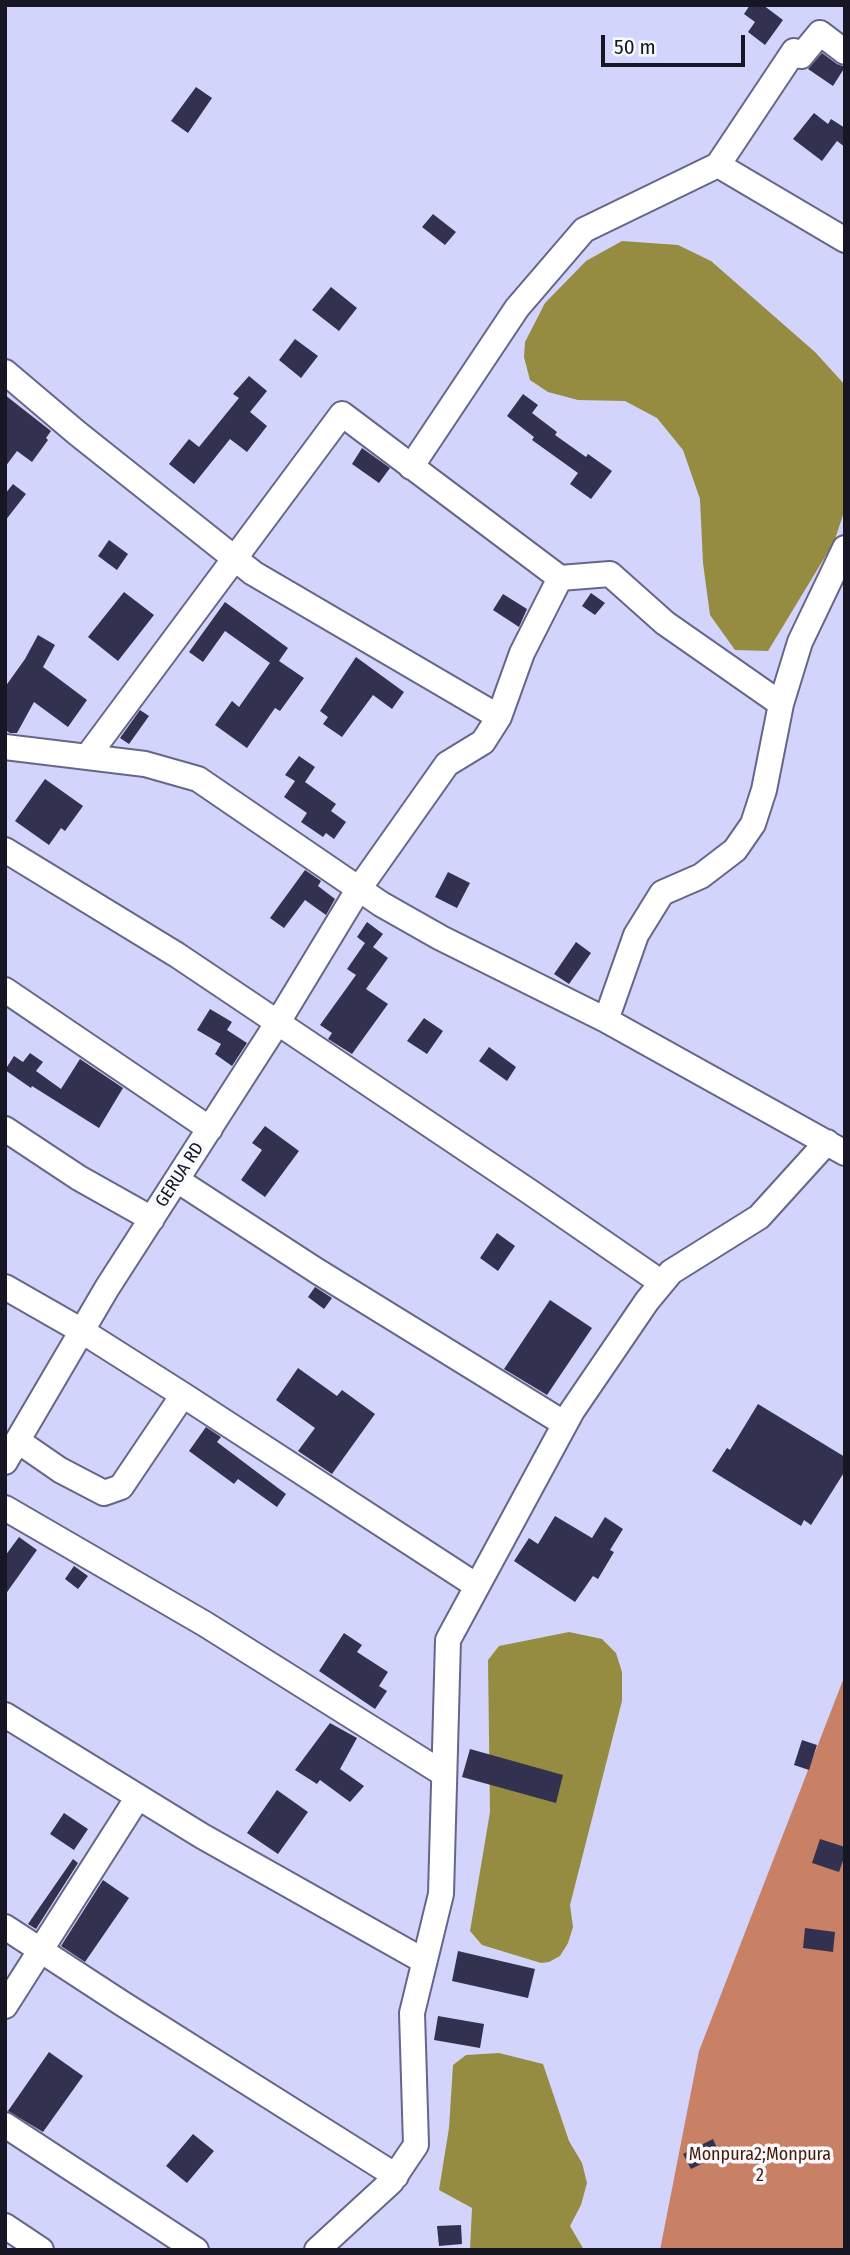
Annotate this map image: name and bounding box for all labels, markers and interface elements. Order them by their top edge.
scale bar [605,21,748,65]
text: 50 m [614,34,656,60]
street label: GERUA RD [151,1139,209,1211]
park label: Monpura2;Monpura 2 [689,2144,831,2186]

